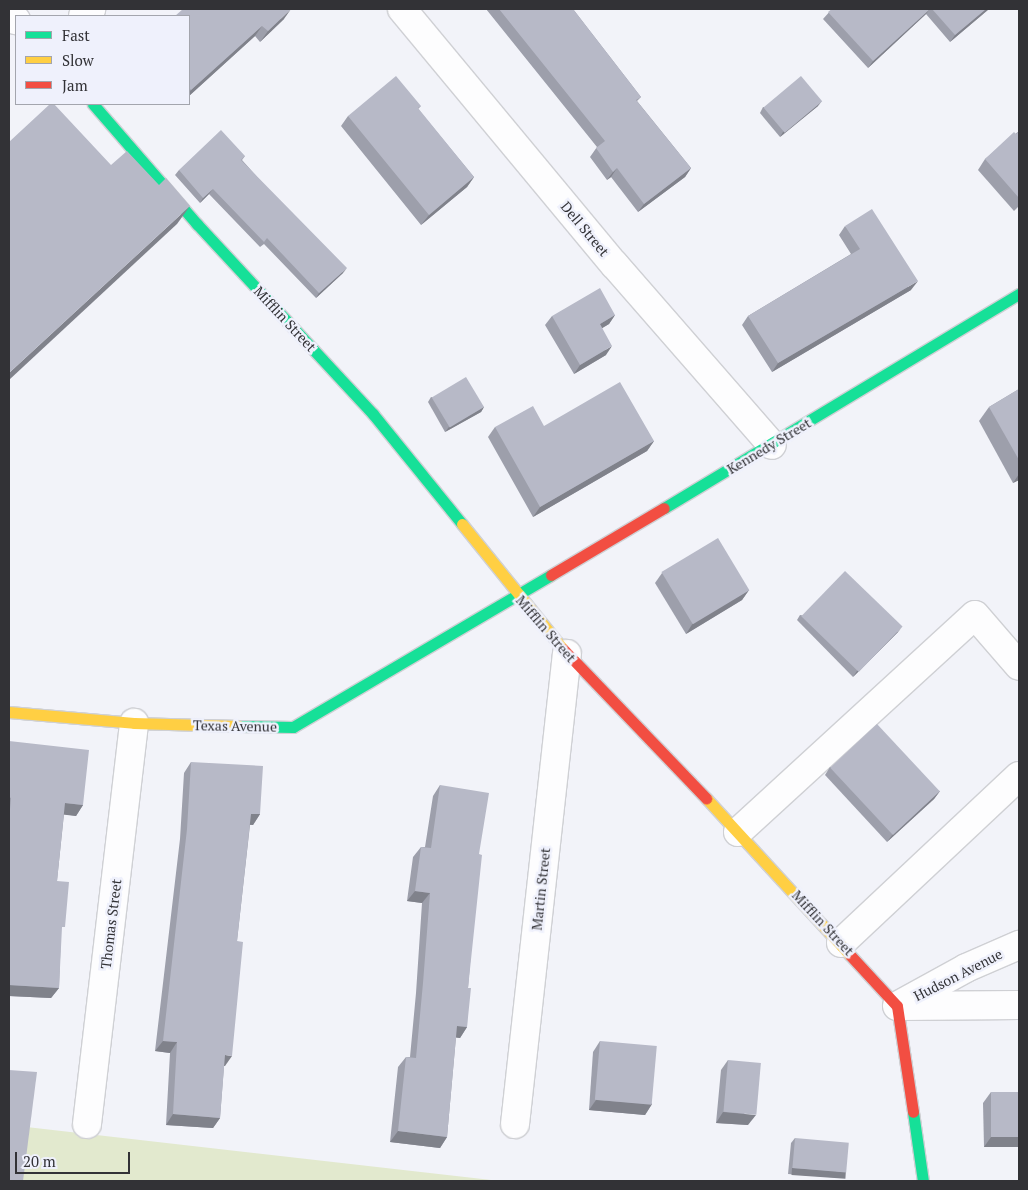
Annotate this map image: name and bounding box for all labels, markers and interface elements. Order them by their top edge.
legend [15,15,190,105]
text: Fast [62,25,90,45]
text: Slow [62,50,94,70]
text: Jam [62,75,88,95]
street label: Dell Street [557,198,613,260]
street label: Mifflin Street [251,283,319,355]
street label: Kennedy Street [724,414,814,478]
street label: Mifflin Street [512,592,580,666]
street label: Texas Avenue [193,717,277,735]
street label: Martin Street [528,847,554,931]
street label: Thomas Street [97,878,125,970]
street label: Mifflin Street [789,887,857,959]
street label: Hudson Avenue [911,945,1005,1005]
scale bar [18,1142,132,1174]
text: 20 m [23,1151,56,1171]

